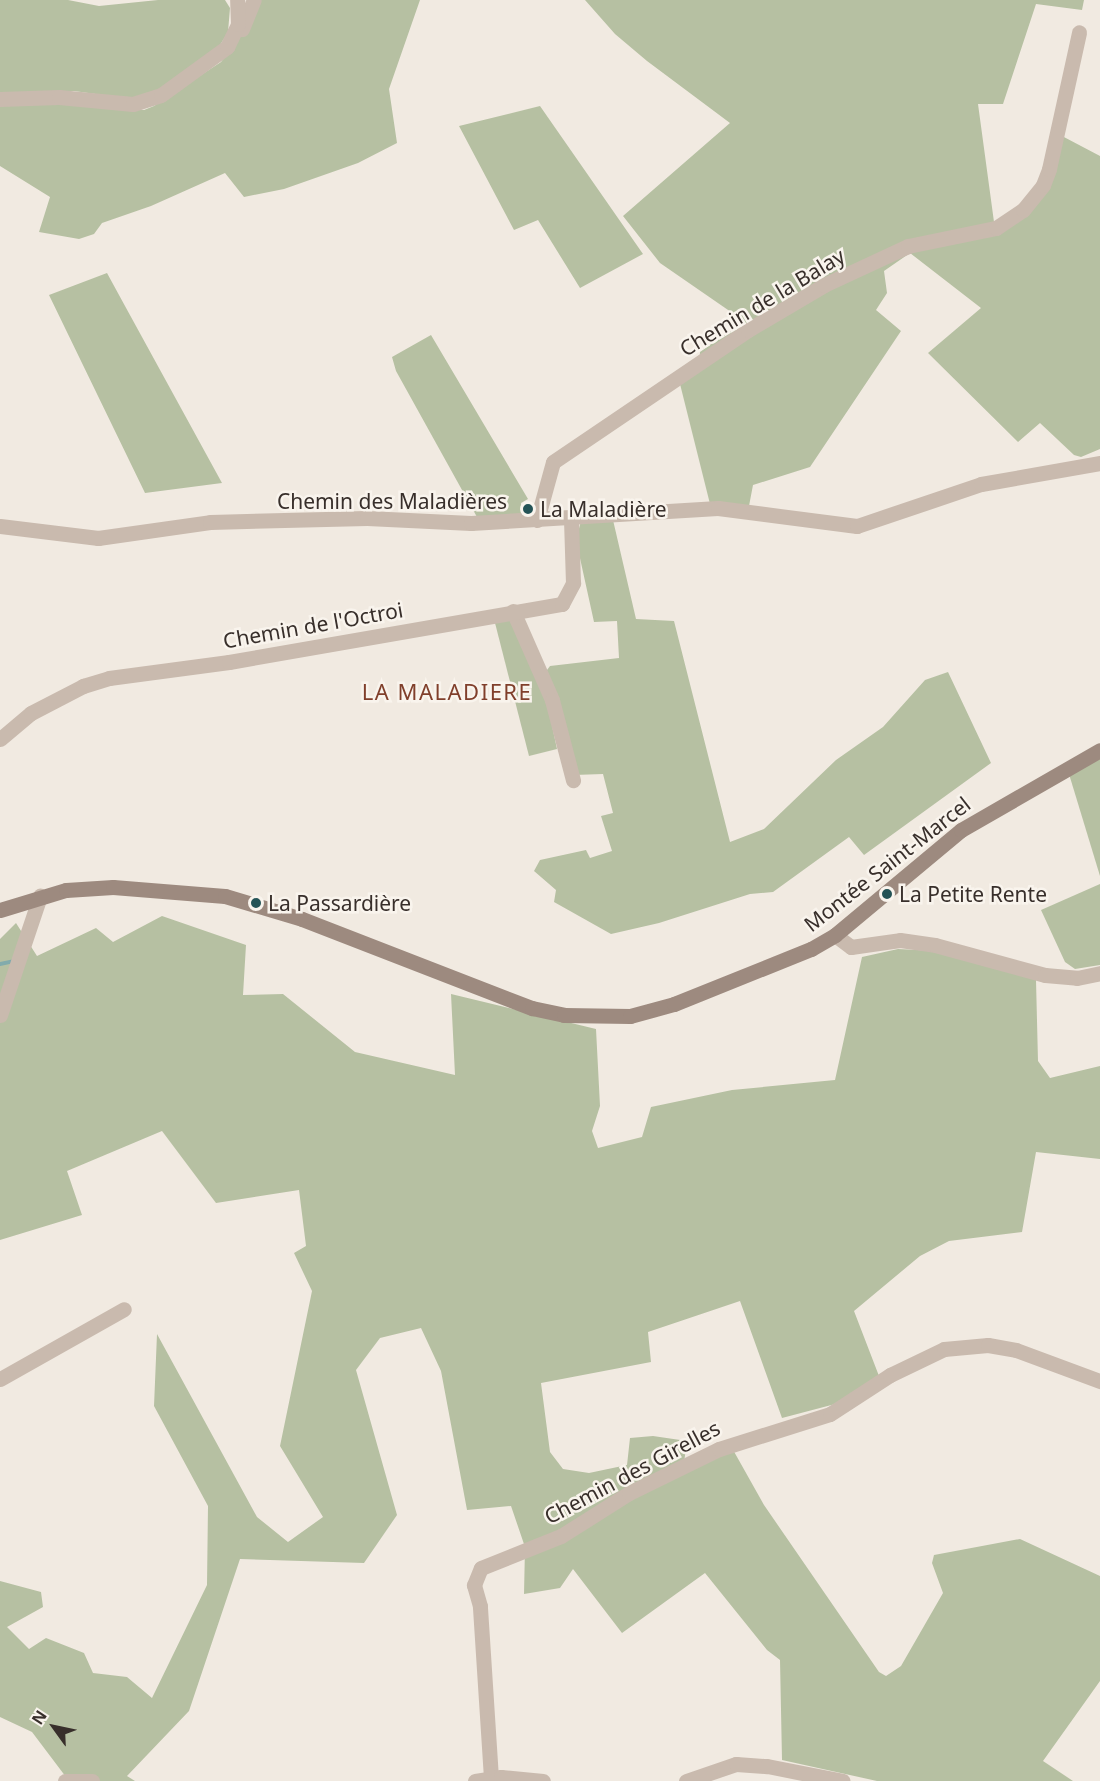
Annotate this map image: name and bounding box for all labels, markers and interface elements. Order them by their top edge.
street label: Chemin de la Balay [675,243,849,361]
street label: Chemin des Maladières [277,488,507,514]
place label: La Maladière [540,496,667,522]
marker: La Maladière [521,502,535,516]
street label: Chemin de l'Octroi [221,597,405,653]
district label: LA MALADIERE [362,679,532,705]
street label: Montée Saint-Marcel [799,791,975,937]
place label: La Petite Rente [899,881,1047,907]
marker: La Petite Rente [880,887,894,901]
place label: La Passardière [268,890,411,916]
marker: La Passardière [249,896,263,910]
street label: Chemin des Girelles [540,1415,724,1529]
north arrow [24,1697,84,1757]
text: N [26,1706,52,1729]

